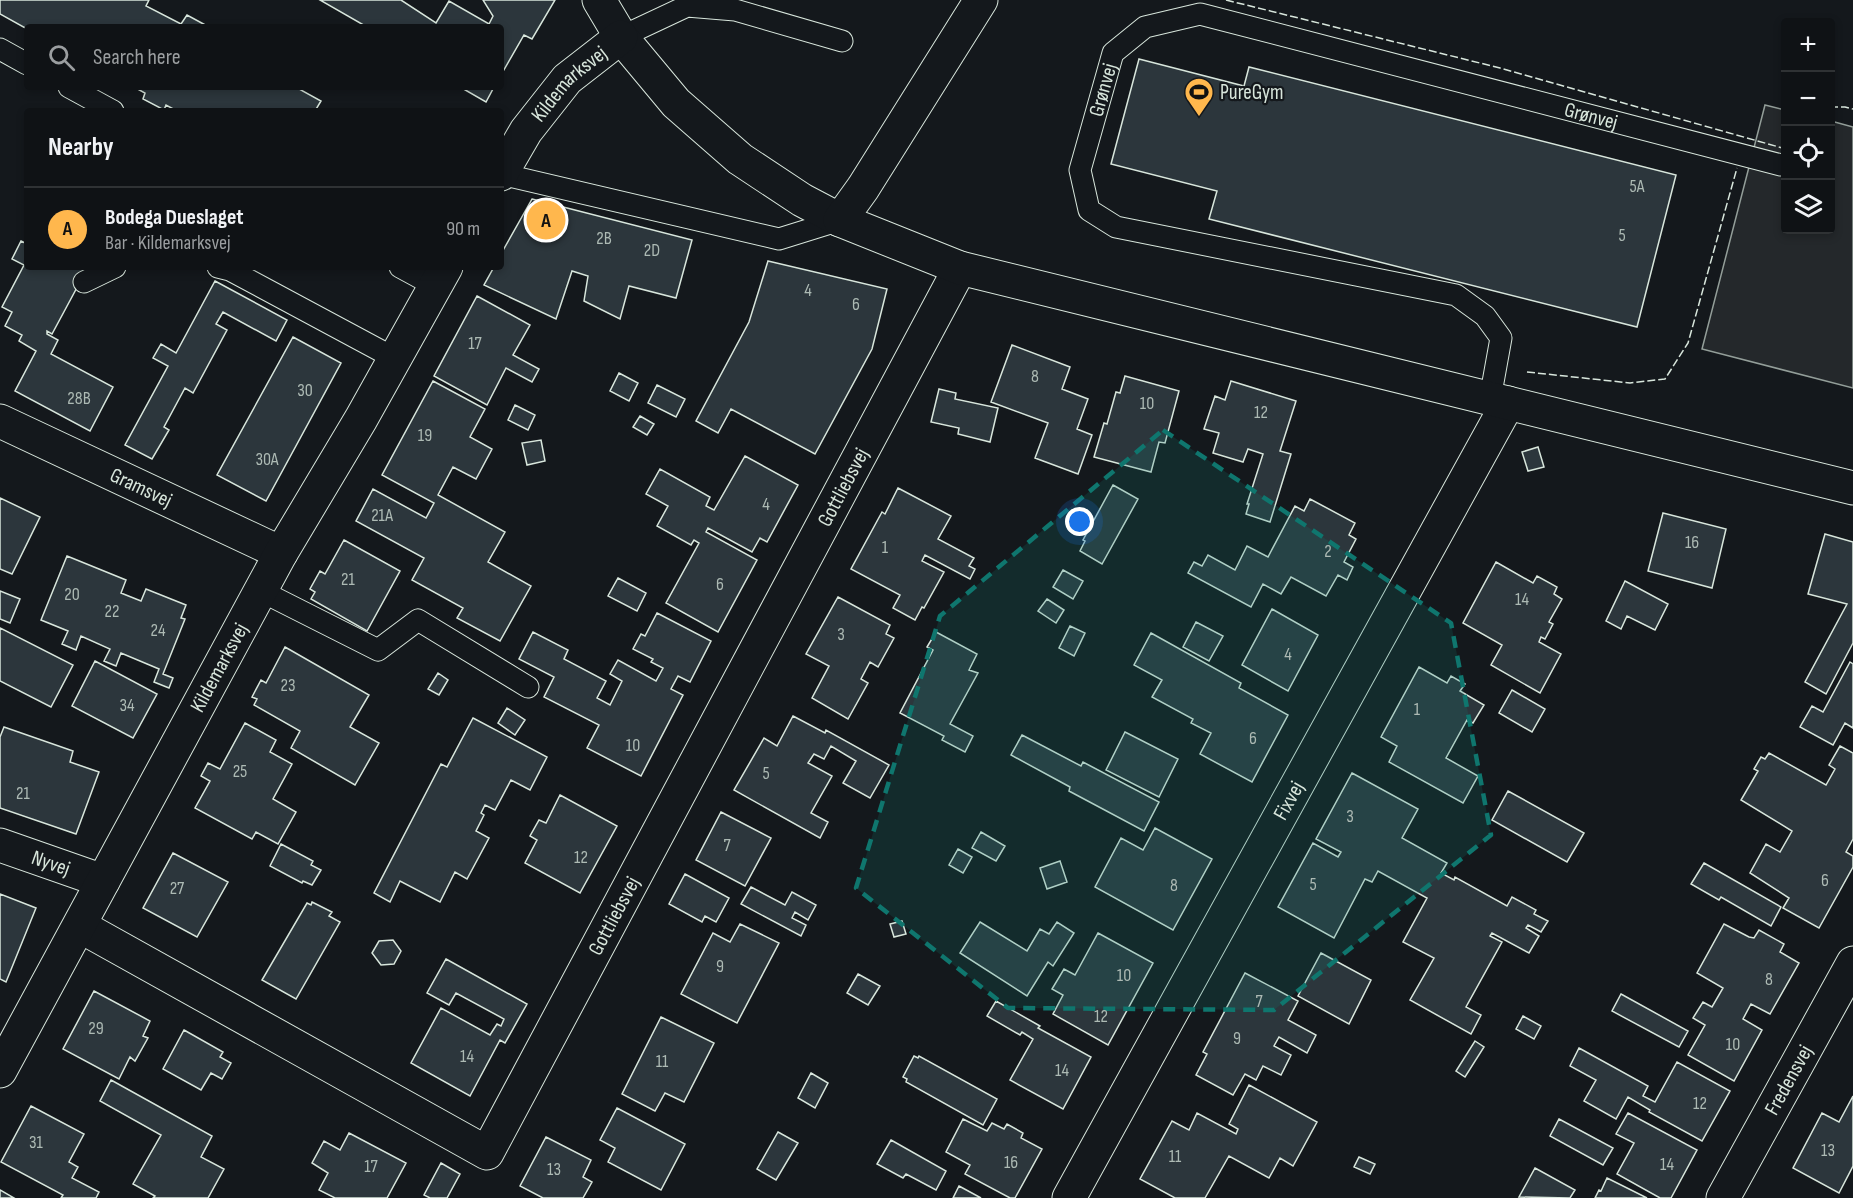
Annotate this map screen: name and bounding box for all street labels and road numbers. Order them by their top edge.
street label: Kildemarksvej [526,40,612,127]
street label: Grønvej [1083,60,1122,119]
street label: Grønvej [1562,97,1620,135]
street label: Gottliebsvej [812,444,874,531]
street label: Gramsvej [106,462,176,513]
street label: Kildemarksvej [185,619,253,716]
street label: Fixvej [1268,777,1309,824]
street label: Nyvej [28,845,74,881]
street label: Gottliebsvej [583,872,645,959]
street label: Fredensvej [1759,1041,1818,1119]

